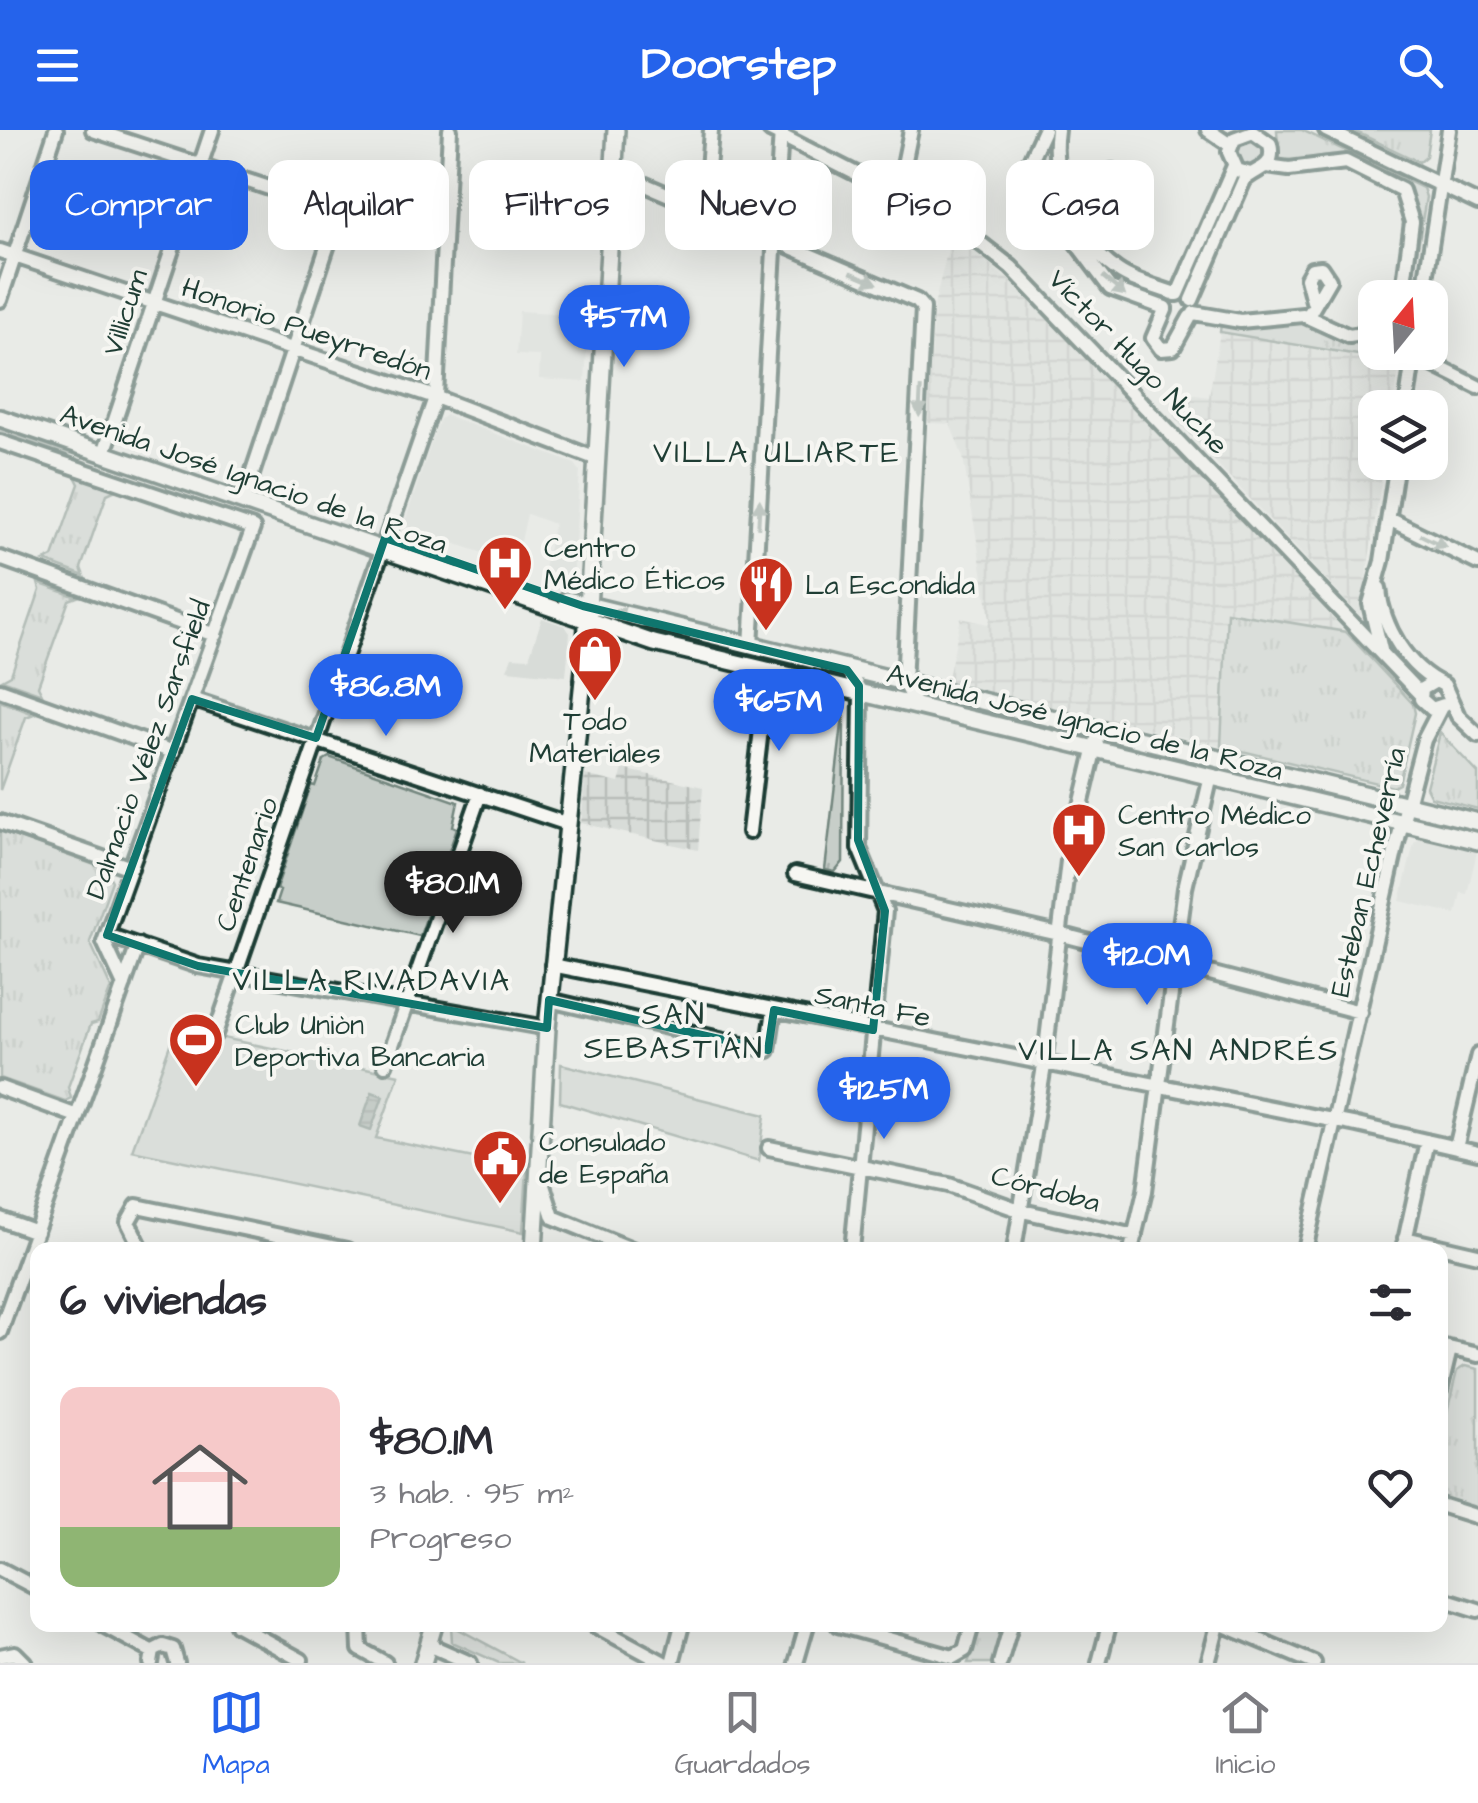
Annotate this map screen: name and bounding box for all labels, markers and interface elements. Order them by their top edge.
text: Doorstep [642,34,836,96]
icon: menu [30,38,85,93]
icon: search [1393,38,1448,93]
chip: Comprar [30,160,248,250]
chip: Alquilar [268,160,449,250]
chip: Filtros [469,160,645,250]
chip: Nuevo [665,160,832,250]
chip: Piso [852,160,986,250]
chip: Casa [1006,160,1154,250]
street label: Víctor Hugo Nuche [1038,261,1237,464]
street label: Villicum [93,264,158,361]
street label: Honorio Pueyrredón [176,268,437,392]
one-way arrow [849,270,879,286]
one-way arrow [1101,275,1126,297]
north arrow [1358,280,1448,370]
map controls [1358,280,1448,480]
pin: $57M [565,285,683,370]
text: $57M [581,295,667,340]
one-way arrow [912,386,928,418]
button: layers [1358,390,1448,480]
street label: Avenida José Ignacio de la Roza [54,395,452,565]
district label: VILLA ULIARTE [653,432,901,474]
one-way arrow [751,498,767,530]
place label: Centro Médico Éticos [544,529,725,600]
one-way arrow [1419,532,1448,549]
hospital icon: Centro Médico Éticos [475,533,535,612]
restaurant icon: La Escondida [736,554,796,633]
place label: La Escondida [805,566,975,605]
street label: Dalmacio Vélez Sarsfield [76,595,221,904]
one-way arrow [611,607,641,622]
shop icon: Todo Materiales [565,624,625,703]
pin: $86.8M [305,654,467,739]
street label: Avenida José Ignacio de la Roza [882,654,1287,792]
text: $86.8M [331,664,441,709]
pin: $65M [720,669,838,754]
text: $65M [736,679,823,724]
place label: Todo Materiales [529,702,661,773]
street label: Esteban Echeverría [1321,744,1416,1001]
street label: Centenario [206,792,289,937]
place label: Centro Médico San Carlos [1118,796,1311,867]
hospital icon: Centro Médico San Carlos [1049,800,1109,879]
pin: $80.1M [372,851,534,936]
text: $80.1M [406,861,500,906]
pin: $120M [1077,923,1217,1008]
text: $120M [1104,933,1190,978]
district label: VILLA RIVADAVIA [233,960,511,1002]
street label: Santa Fe [811,975,934,1038]
district label: SAN SEBASTIÁN [584,994,764,1070]
place label: Club Uniòn Deportiva Bancaria [235,1006,485,1077]
sports icon: Club Uniòn Deportiva Bancaria [166,1010,226,1089]
district label: VILLA SAN ANDRÉS [1018,1030,1340,1072]
pin: $125M [814,1057,954,1142]
text: $125M [839,1067,929,1112]
place label: Consulado de España [539,1123,668,1194]
public building icon: Consulado de España [470,1127,530,1206]
street label: Córdoba [987,1156,1104,1223]
text: 6 viviendas [60,1273,267,1331]
icon: filters [1363,1275,1418,1330]
text: $80.1M [370,1413,493,1471]
icon: home [140,1427,260,1547]
icon: heart [1363,1460,1418,1515]
text: 3 hab. · 95 m² [370,1471,574,1516]
text: Progreso [370,1516,512,1561]
tab: Mapa [202,1685,270,1784]
tab: Guardados [674,1685,811,1784]
tab: Inicio [1215,1685,1276,1784]

